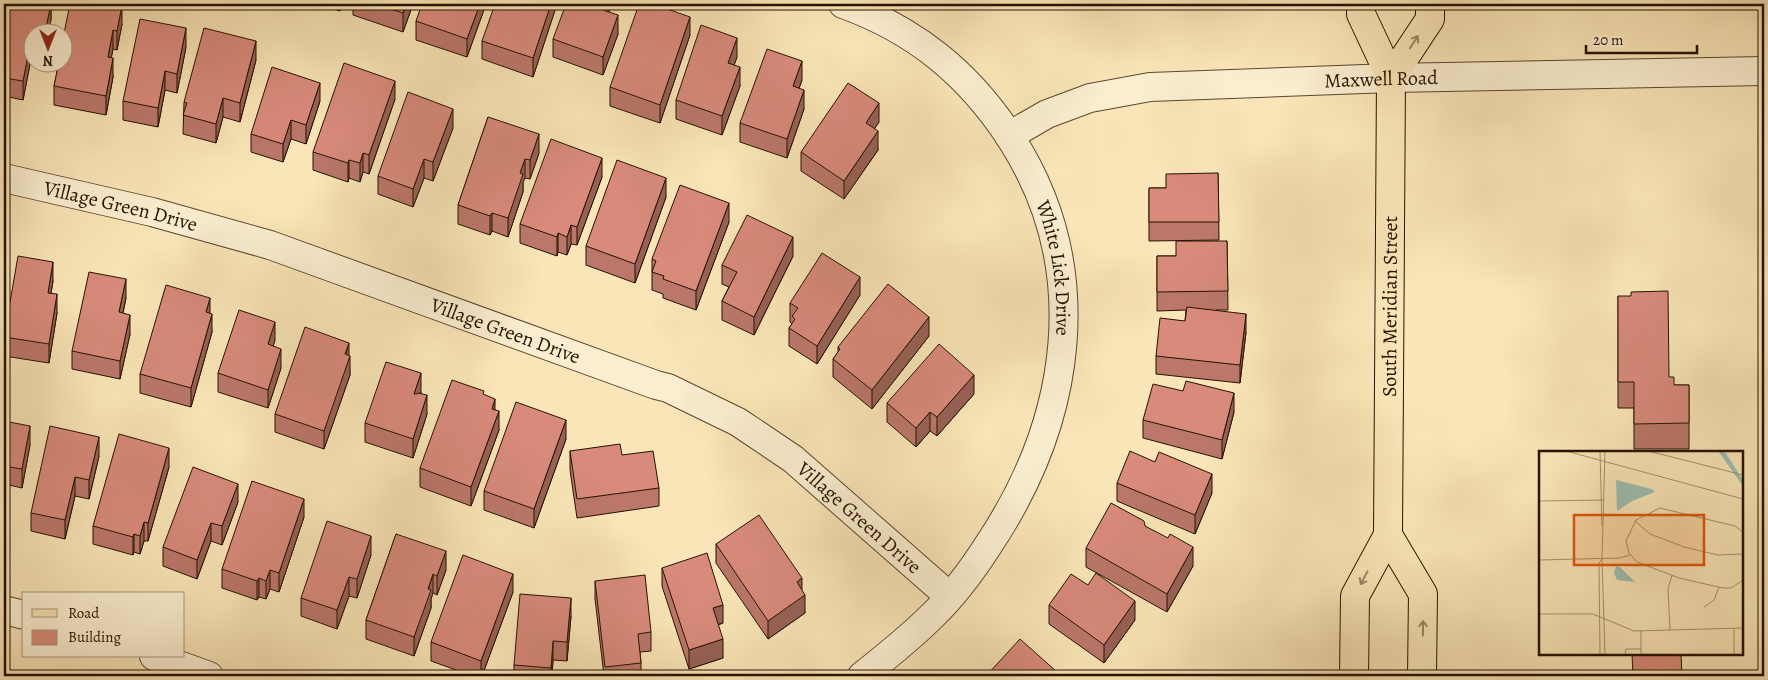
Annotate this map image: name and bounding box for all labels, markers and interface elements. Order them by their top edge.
north arrow [22,22,72,72]
scale bar [1586,22,1697,54]
text: 20 m [1593,30,1624,50]
one-way arrow [1410,36,1420,50]
text: N [43,51,53,70]
street label: Maxwell Road [1324,64,1438,94]
street label: Village Green Drive [40,174,201,238]
street label: White Lick Drive [1030,195,1077,336]
street label: South Meridian Street [1375,215,1404,397]
street label: Village Green Drive [426,291,584,370]
inset map [1539,451,1743,655]
street label: Village Green Drive [791,455,928,580]
one-way arrow [1359,570,1369,585]
legend [22,592,185,658]
text: Road [68,603,100,623]
one-way arrow [1418,620,1428,636]
text: Building [68,627,121,647]

